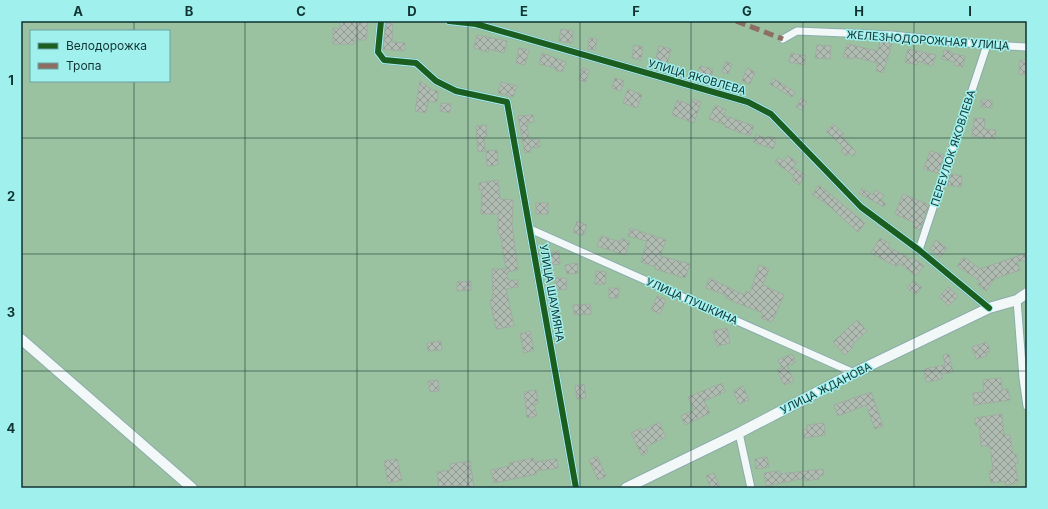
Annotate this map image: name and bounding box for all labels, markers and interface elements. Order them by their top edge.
text: A [73,3,83,19]
text: B [185,3,194,19]
text: C [296,3,306,19]
text: D [407,3,417,19]
text: E [520,3,528,19]
text: F [632,3,640,19]
text: G [742,3,752,19]
text: H [854,3,864,19]
text: I [968,3,972,19]
street label: ЖЕЛЕЗНОДОРОЖНАЯ УЛИЦА [846,27,1010,53]
legend [30,30,170,82]
text: Велодорожка [66,38,147,53]
street label: УЛИЦА ЯКОВЛЕВА [646,56,748,98]
text: Тропа [66,58,101,73]
text: 1 [8,72,14,88]
street label: ПЕРЕУЛОК ЯКОВЛЕВА [928,88,979,208]
text: 2 [7,188,15,204]
street label: УЛИЦА ШАУМЯНА [537,243,568,343]
street label: УЛИЦА ПУШКИНА [644,274,740,328]
text: 3 [7,304,15,320]
street label: УЛИЦА ЖДАНОВА [778,359,874,417]
text: 4 [7,420,16,436]

